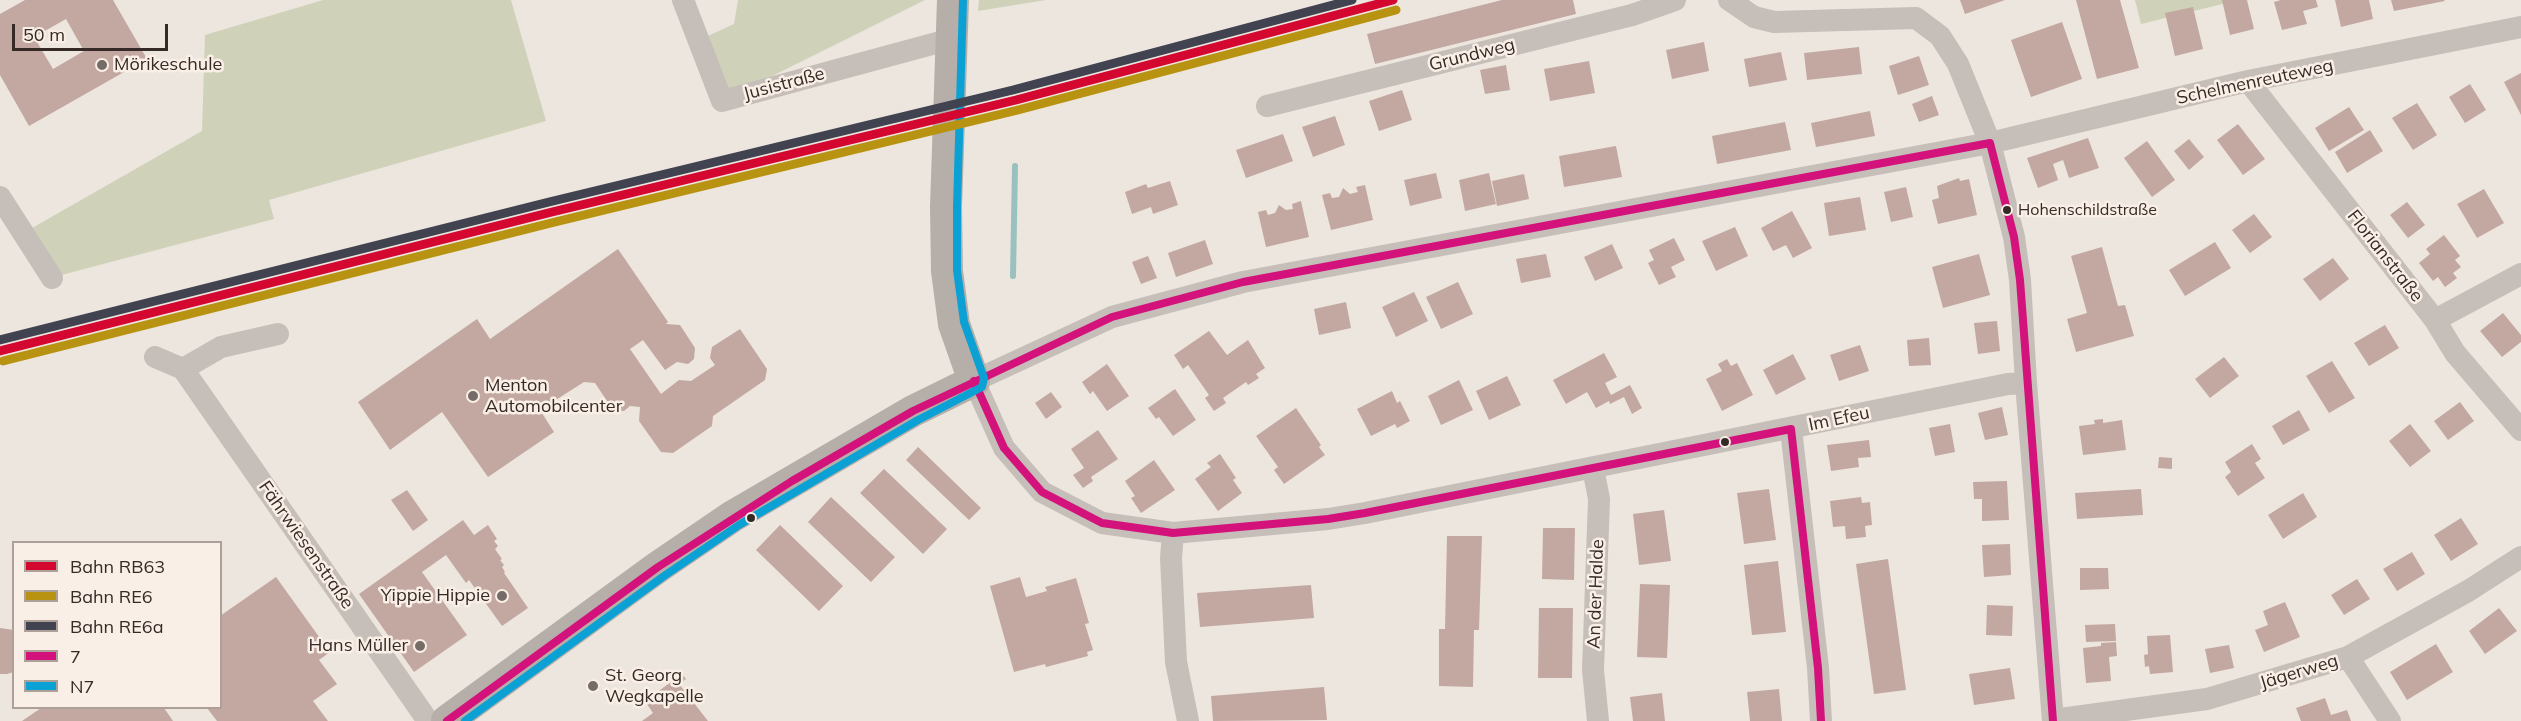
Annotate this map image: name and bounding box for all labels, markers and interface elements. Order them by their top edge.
scale bar [15,12,171,50]
text: 50 m [23,23,65,46]
street label: Grundweg [1427,34,1517,76]
place label: Mörikeschule [114,54,222,76]
street label: Schelmenreuteweg [2175,55,2335,109]
marker: Mörikeschule [95,58,109,72]
street label: Jusistraße [741,63,827,105]
place label: Hohenschildstraße [2018,200,2157,220]
marker: Hohenschildstraße [2001,204,2013,216]
street label: Florianstraße [2342,206,2428,306]
place label: Menton Automobilcenter [485,375,622,418]
marker: Menton Automobilcenter [466,389,480,403]
street label: Im Efeu [1807,402,1871,436]
unlabelled marker [1719,436,1731,448]
street label: Fährwiesenstraße [254,477,358,613]
unlabelled marker [745,512,757,524]
street label: An der Halde [1583,539,1609,649]
legend [12,541,222,709]
text: Bahn RB63 [70,555,165,578]
text: Bahn RE6 [70,585,153,608]
place label: Yippie Hippie [381,585,490,607]
marker: Yippie Hippie [495,589,509,603]
text: Bahn RE6a [70,615,163,638]
place label: Hans Müller [309,635,408,657]
marker: Hans Müller [413,639,427,653]
text: 7 [70,645,81,668]
street label: Jägerweg [2257,650,2341,694]
place label: St. Georg Wegkapelle [605,665,704,708]
text: N7 [70,675,94,698]
marker: St. Georg Wegkapelle [586,679,600,693]

